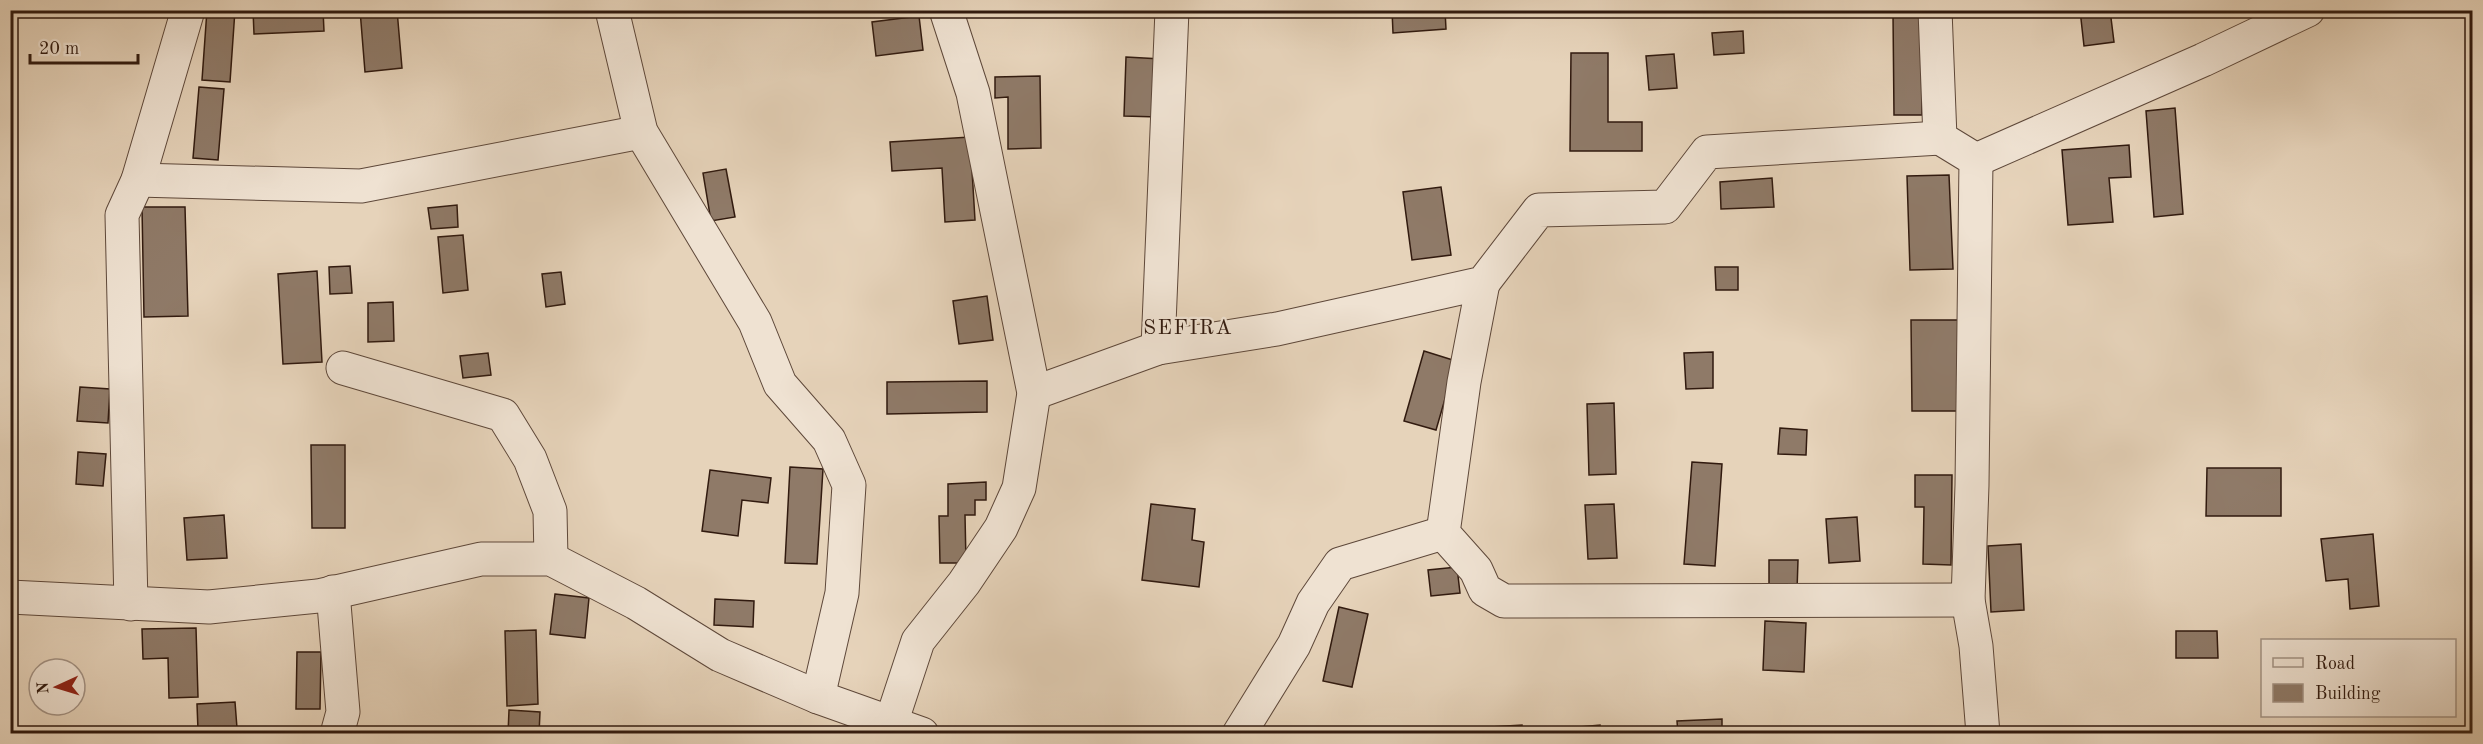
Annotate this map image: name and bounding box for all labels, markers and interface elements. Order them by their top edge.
scale bar [30,27,138,65]
text: 20 m [39,40,79,58]
district label: SEFIRA [1143,318,1233,339]
legend [2261,639,2456,717]
text: Road [2315,655,2355,673]
north arrow [27,657,87,717]
text: N [36,680,52,695]
text: Building [2315,685,2381,703]

